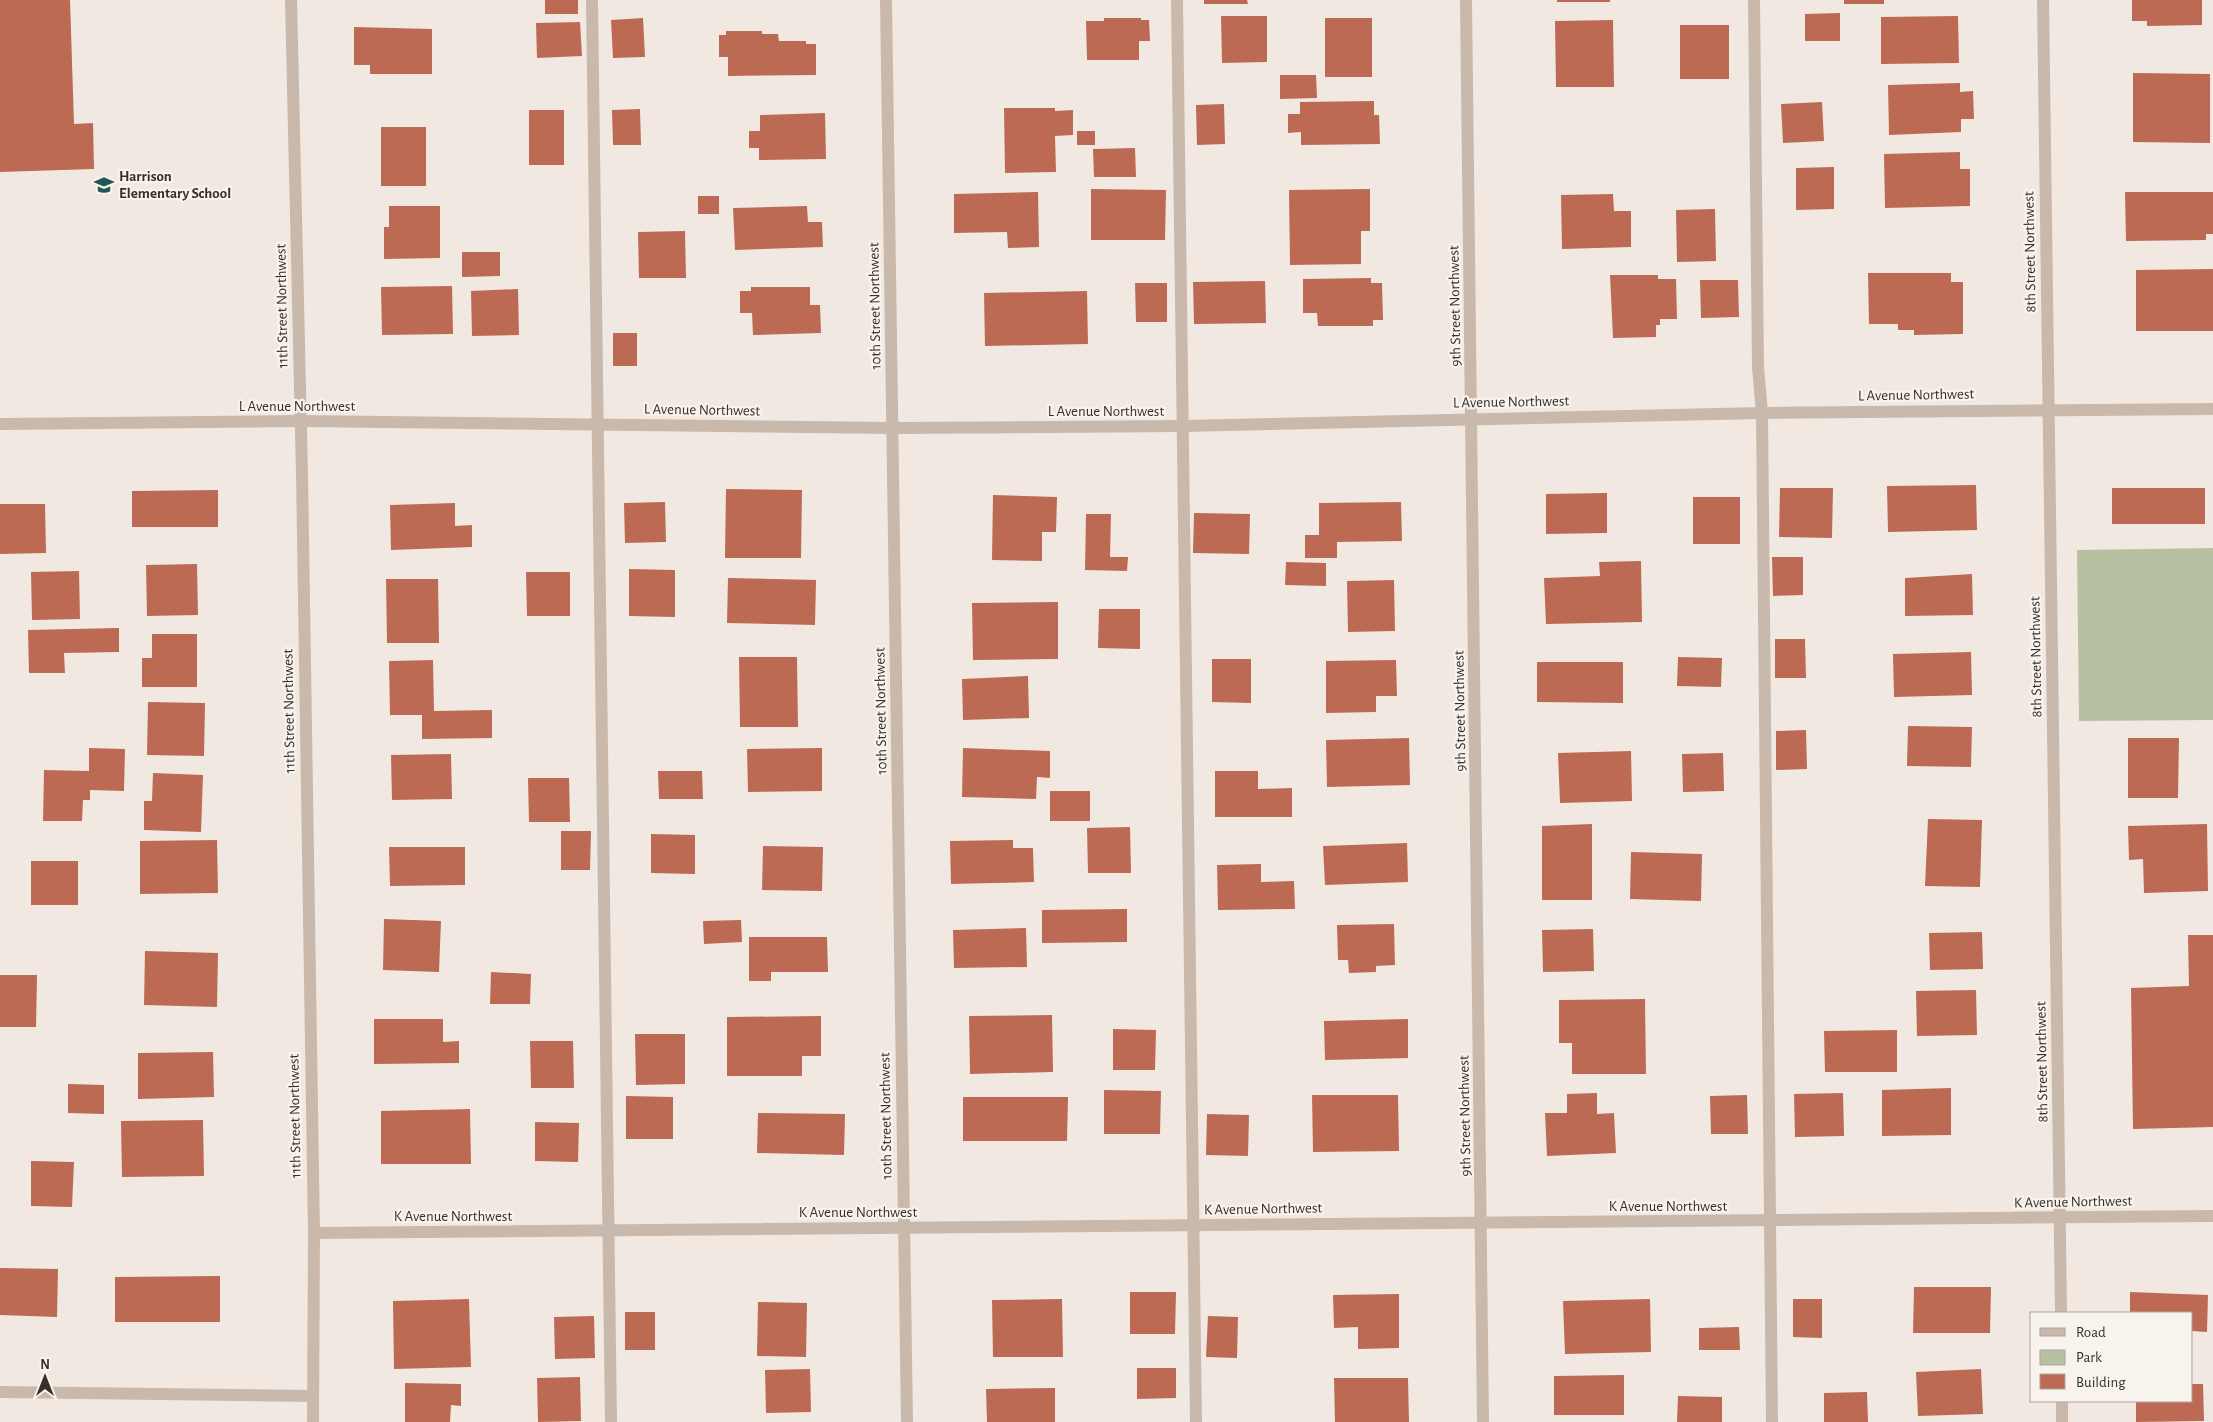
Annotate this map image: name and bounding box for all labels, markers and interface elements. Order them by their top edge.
place label: Harrison Elementary School [119,169,231,201]
school or university icon: Harrison Elementary School [93,174,115,196]
street label: 8th Street Northwest [2021,191,2039,313]
street label: 10th Street Northwest [866,242,884,370]
street label: 11th Street Northwest [273,243,291,368]
street label: 9th Street Northwest [1446,245,1464,367]
street label: L Avenue Northwest [1858,386,1975,404]
street label: L Avenue Northwest [1453,393,1570,411]
street label: L Avenue Northwest [239,399,355,414]
street label: L Avenue Northwest [644,401,761,419]
street label: L Avenue Northwest [1048,404,1164,419]
street label: 8th Street Northwest [2027,596,2045,718]
street label: 10th Street Northwest [872,647,890,775]
street label: 11th Street Northwest [280,648,298,773]
street label: 9th Street Northwest [1451,650,1469,772]
street label: 8th Street Northwest [2033,1001,2051,1123]
street label: 10th Street Northwest [877,1052,895,1180]
street label: 11th Street Northwest [286,1053,304,1178]
street label: 9th Street Northwest [1456,1055,1474,1177]
street label: K Avenue Northwest [2014,1193,2133,1211]
street label: K Avenue Northwest [1609,1199,1727,1214]
street label: K Avenue Northwest [1204,1200,1323,1218]
street label: K Avenue Northwest [799,1205,917,1220]
street label: K Avenue Northwest [394,1209,512,1224]
legend [2030,1312,2193,1402]
text: Road [2076,1325,2106,1340]
text: Park [2076,1350,2102,1365]
north arrow [20,1352,70,1402]
text: N [40,1358,50,1372]
text: Building [2076,1375,2126,1390]

